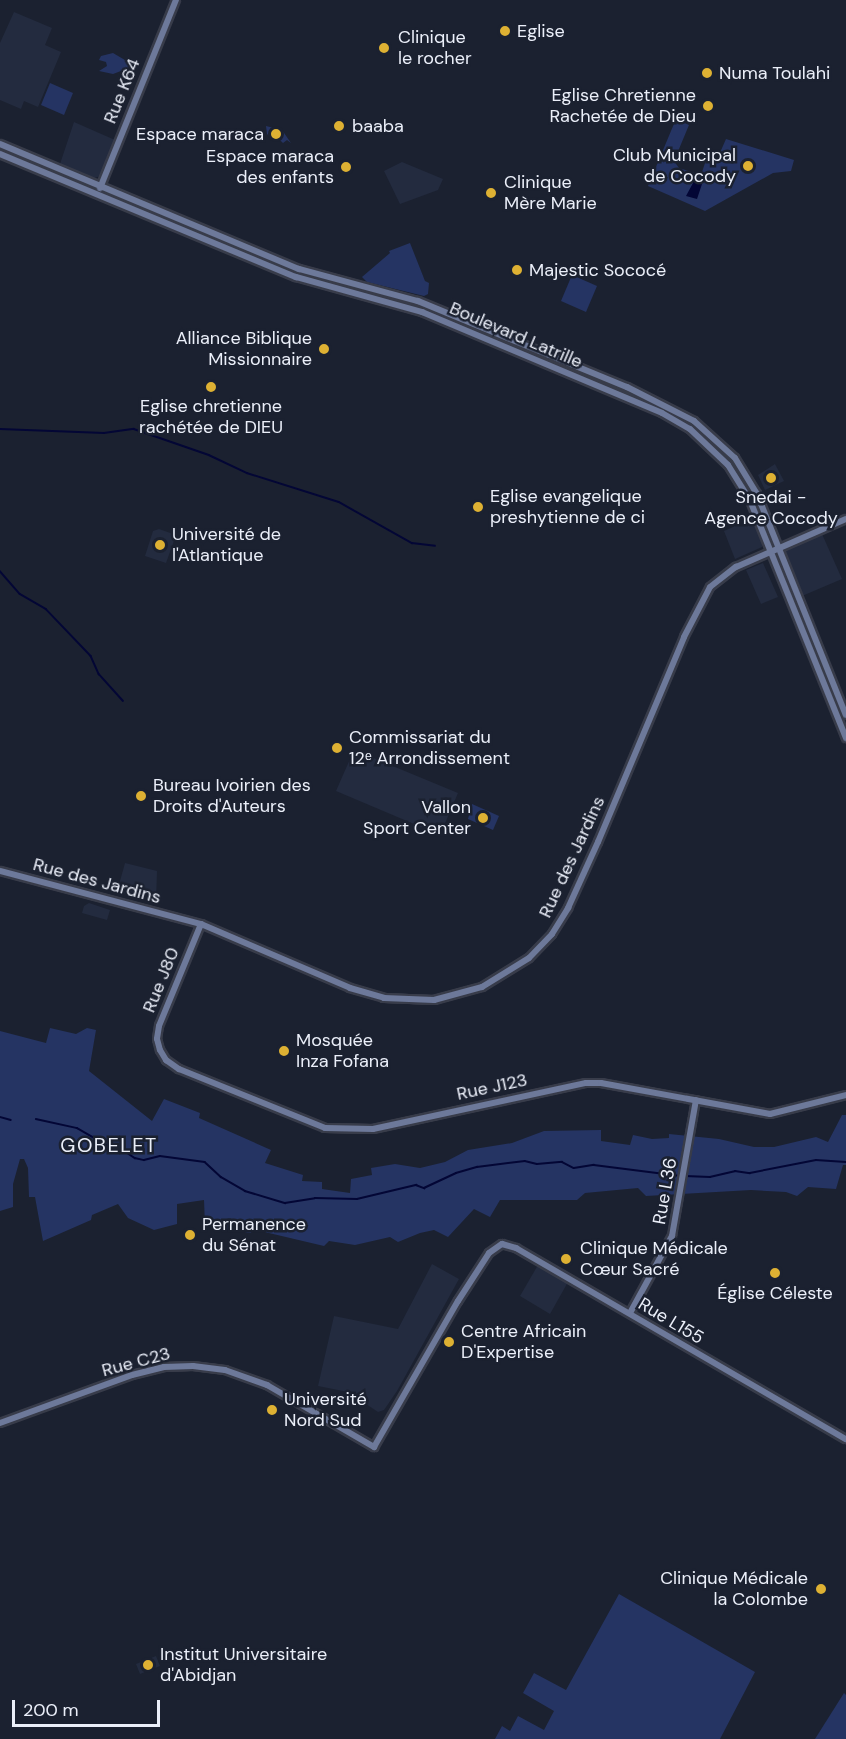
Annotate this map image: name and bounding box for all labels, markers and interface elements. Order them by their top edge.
place label: Eglise [517,20,565,42]
marker: Eglise [498,24,512,38]
place label: Clinique le rocher [398,27,472,70]
marker: Clinique le rocher [375,39,393,57]
street label: Rue K64 [99,55,145,127]
place label: Numa Toulahi [719,62,830,84]
marker: Numa Toulahi [700,66,714,80]
place label: Eglise Chretienne Rachetée de Dieu [550,85,696,128]
marker: Eglise Chretienne Rachetée de Dieu [701,99,715,113]
place label: baaba [352,115,404,137]
marker: baaba [330,117,348,135]
place label: Espace maraca [136,123,264,145]
marker: Espace maraca [269,127,283,141]
place label: Club Municipal de Cocody [613,145,736,188]
place label: Espace maraca des enfants [206,146,334,188]
marker: Club Municipal de Cocody [741,159,755,173]
marker: Espace maraca des enfants [339,160,353,174]
place label: Clinique Mère Marie [504,172,597,214]
marker: Clinique Mère Marie [482,184,500,202]
place label: Majestic Sococé [529,259,666,281]
marker: Majestic Sococé [510,263,524,277]
street label: Boulevard Latrille [446,297,586,373]
place label: Alliance Biblique Missionnaire [176,328,312,370]
marker: Alliance Biblique Missionnaire [317,342,331,356]
marker: Eglise chretienne rachétée de DIEU [204,380,218,394]
place label: Eglise chretienne rachétée de DIEU [139,396,283,438]
marker: Snedai - Agence Cocody [764,471,778,485]
place label: Eglise evangelique preshytienne de ci [490,486,645,528]
place label: Snedai - Agence Cocody [704,487,838,530]
marker: Eglise evangelique preshytienne de ci [471,500,485,514]
place label: Université de l'Atlantique [172,524,281,566]
marker: Université de l'Atlantique [153,538,167,552]
place label: Commissariat du 12ᵉ Arrondissement [349,727,510,770]
marker: Commissariat du 12ᵉ Arrondissement [330,741,344,755]
place label: Bureau Ivoirien des Droits d'Auteurs [153,775,311,818]
marker: Bureau Ivoirien des Droits d'Auteurs [134,789,148,803]
street label: Rue des Jardins [534,793,610,921]
place label: Vallon Sport Center [363,797,471,840]
marker: Vallon Sport Center [476,811,490,825]
street label: Rue des Jardins [31,854,163,908]
street label: Rue J80 [138,944,184,1016]
place label: Mosquée Inza Fofana [296,1030,389,1072]
marker: Mosquée Inza Fofana [277,1044,291,1058]
street label: Rue J123 [455,1069,529,1105]
district label: GOBELET [60,1133,158,1157]
street label: Rue L36 [649,1156,681,1226]
place label: Permanence du Sénat [202,1214,306,1256]
marker: Permanence du Sénat [183,1228,197,1242]
place label: Clinique Médicale Cœur Sacré [580,1238,728,1280]
marker: Clinique Médicale Cœur Sacré [557,1250,575,1268]
marker: Église Céleste [768,1266,782,1280]
place label: Église Céleste [717,1282,833,1304]
street label: Rue L155 [634,1293,708,1349]
place label: Centre Africain D'Expertise [461,1321,586,1364]
marker: Centre Africain D'Expertise [442,1335,456,1349]
street label: Rue C23 [99,1343,173,1381]
place label: Université Nord Sud [284,1389,367,1432]
marker: Université Nord Sud [265,1403,279,1417]
place label: Clinique Médicale la Colombe [660,1568,808,1610]
marker: Clinique Médicale la Colombe [812,1580,830,1598]
place label: Institut Universitaire d'Abidjan [160,1644,327,1686]
marker: Institut Universitaire d'Abidjan [141,1658,155,1672]
scale bar [15,1688,164,1726]
text: 200 m [23,1698,79,1722]

